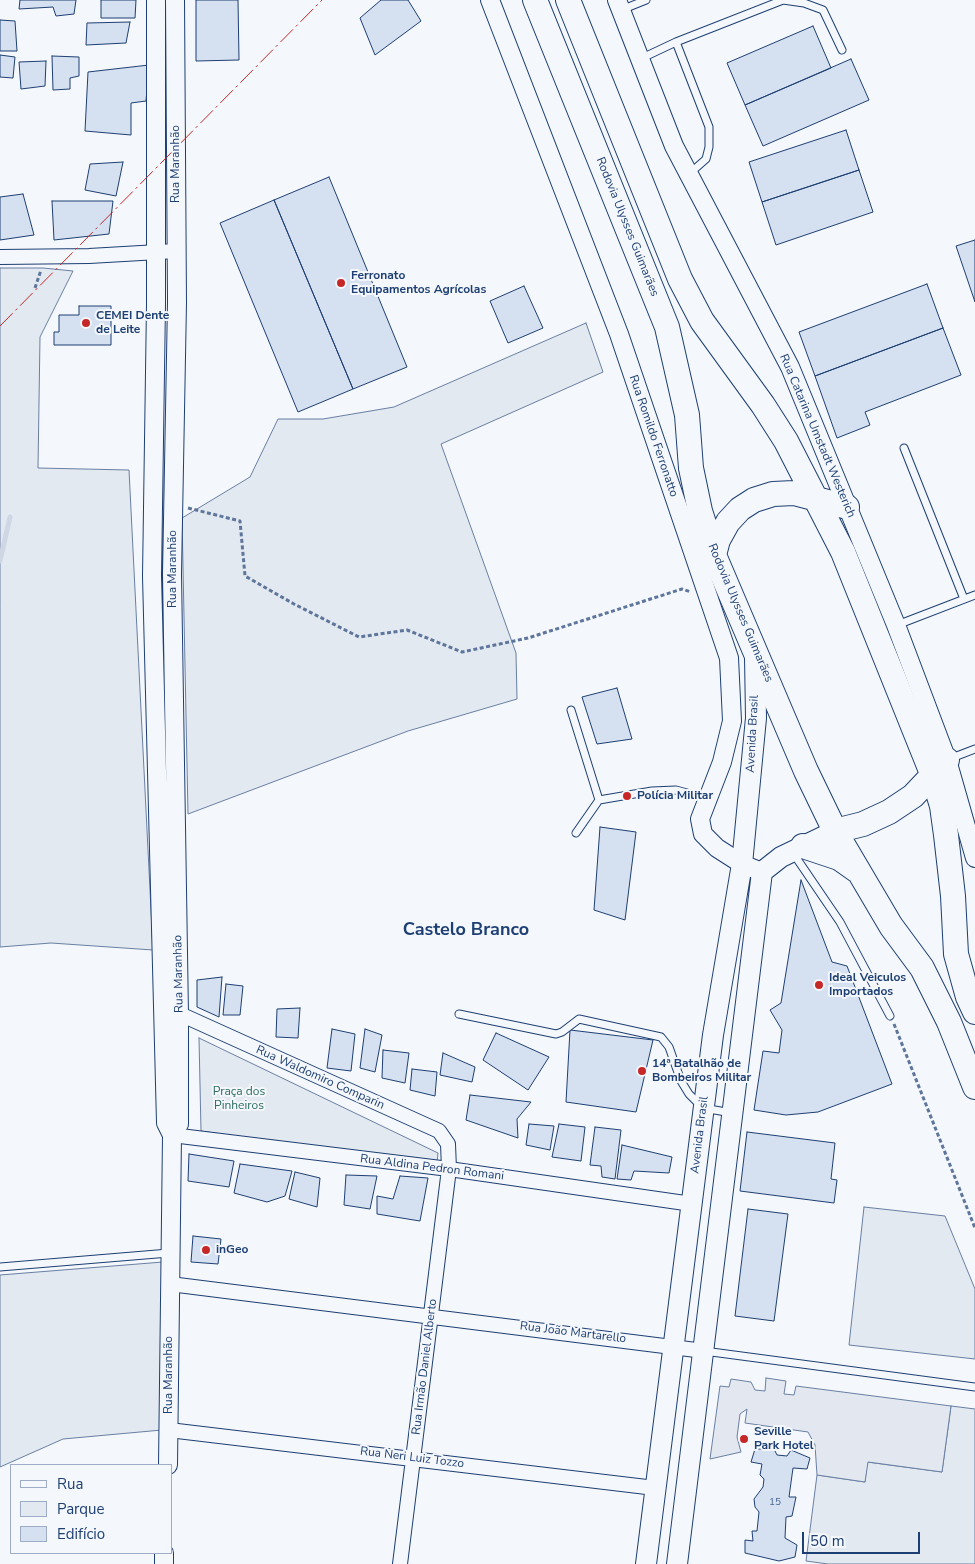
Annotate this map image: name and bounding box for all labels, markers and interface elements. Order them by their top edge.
street label: Rua Maranhão [169,125,183,203]
street label: Rodovia Ulysses Guimarães [592,155,662,299]
place label: Ferronato Equipamentos Agrícolas [351,269,486,297]
marker: Ferronato Equipamentos Agrícolas [335,277,347,289]
place label: CEMEI Dente de Leite [96,309,169,337]
marker: CEMEI Dente de Leite [80,317,92,329]
street label: Rua Catarina Umstadt Westerich [776,352,858,520]
street label: Rua Romildo Ferronatto [625,373,681,499]
street label: Rua Maranhão [166,530,180,608]
street label: Rodovia Ulysses Guimarães [704,542,776,684]
street label: Avenida Brasil [744,695,762,773]
place label: Polícia Militar [637,789,713,803]
marker: Polícia Militar [621,790,633,802]
district label: Castelo Branco [403,920,529,942]
street label: Rua Maranhão [171,935,187,1013]
place label: Ideal Veiculos Importados [829,971,906,999]
marker: Ideal Veiculos Importados [813,979,825,991]
street label: Rua Waldomiro Comparin [254,1043,386,1113]
place label: 14ª Batalhão de Bombeiros Militar [652,1057,751,1085]
marker: 14ª Batalhão de Bombeiros Militar [636,1065,648,1077]
park label: Praça dos Pinheiros [213,1085,265,1113]
street label: Avenida Brasil [688,1096,712,1174]
street label: Rua Aldina Pedron Romani [359,1152,505,1184]
place label: inGeo [216,1243,248,1257]
marker: inGeo [200,1244,212,1256]
street label: Rua Irmão Daniel Alberto [410,1298,440,1436]
street label: Rua João Martarello [519,1319,627,1347]
street label: Rua Maranhão [162,1336,176,1414]
place label: Seville Park Hotel [754,1425,813,1453]
marker: Seville Park Hotel [738,1433,750,1445]
street label: Rua Neri Luiz Tozzo [359,1444,465,1472]
legend [10,1464,172,1554]
text: Rua [57,1474,83,1494]
house number: 15 [769,1497,781,1509]
text: Parque [57,1499,105,1519]
scale bar [805,1522,922,1554]
text: Edifício [57,1524,105,1544]
text: 50 m [810,1531,845,1551]

